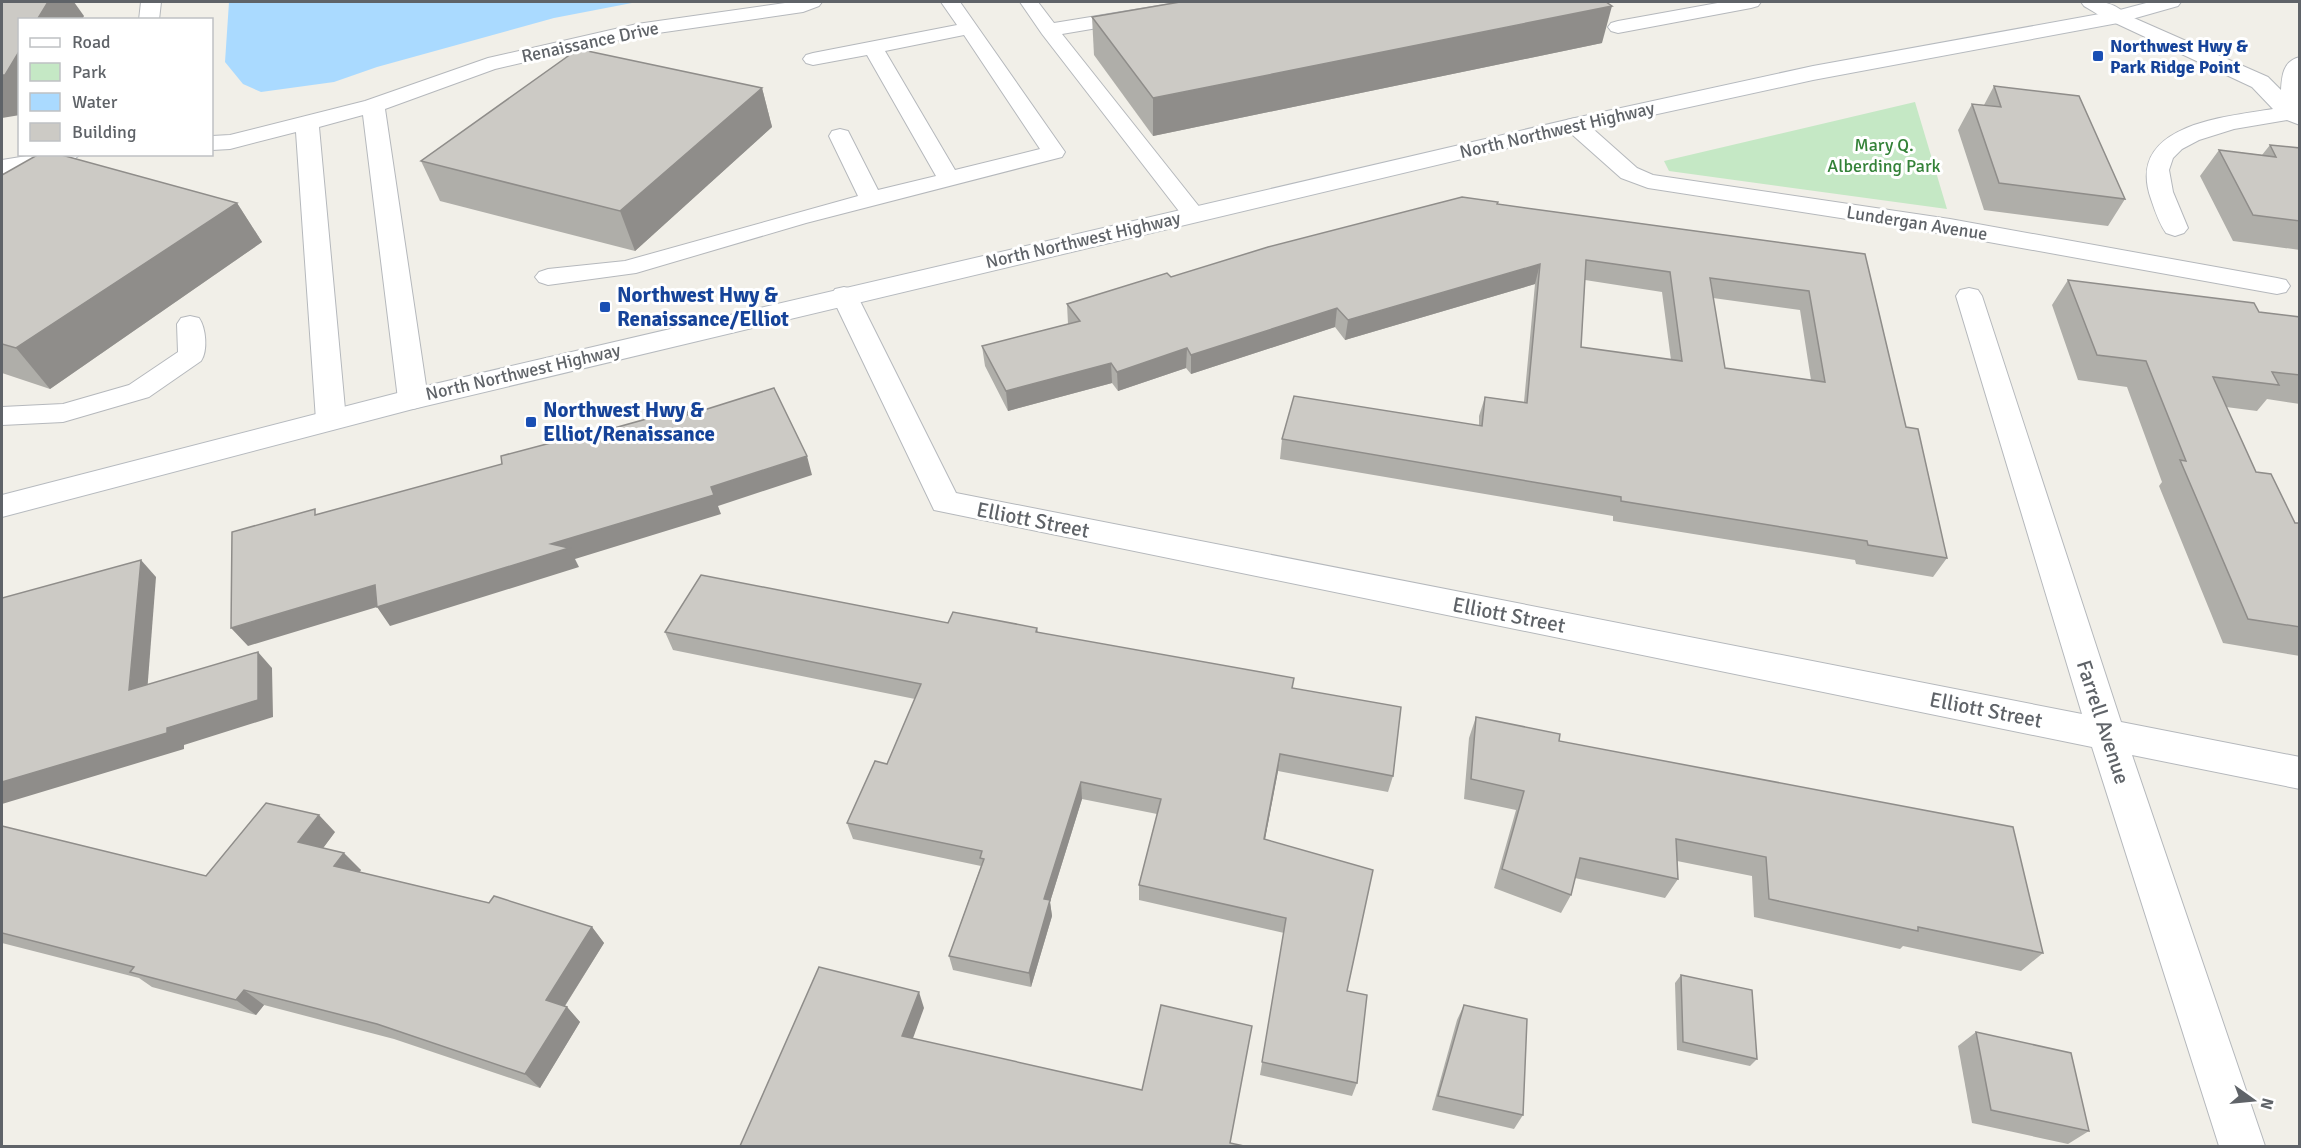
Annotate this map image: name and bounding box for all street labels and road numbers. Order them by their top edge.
street label: Renaissance Drive [519,17,661,67]
street label: North Northwest Highway [1457,97,1657,163]
street label: Lundergan Avenue [1845,201,1989,245]
street label: North Northwest Highway [983,207,1183,273]
street label: North Northwest Highway [423,339,623,405]
street label: Elliott Street [974,496,1092,544]
street label: Elliott Street [1450,591,1568,639]
street label: Farrell Avenue [2071,657,2135,787]
street label: Elliott Street [1927,686,2045,734]

